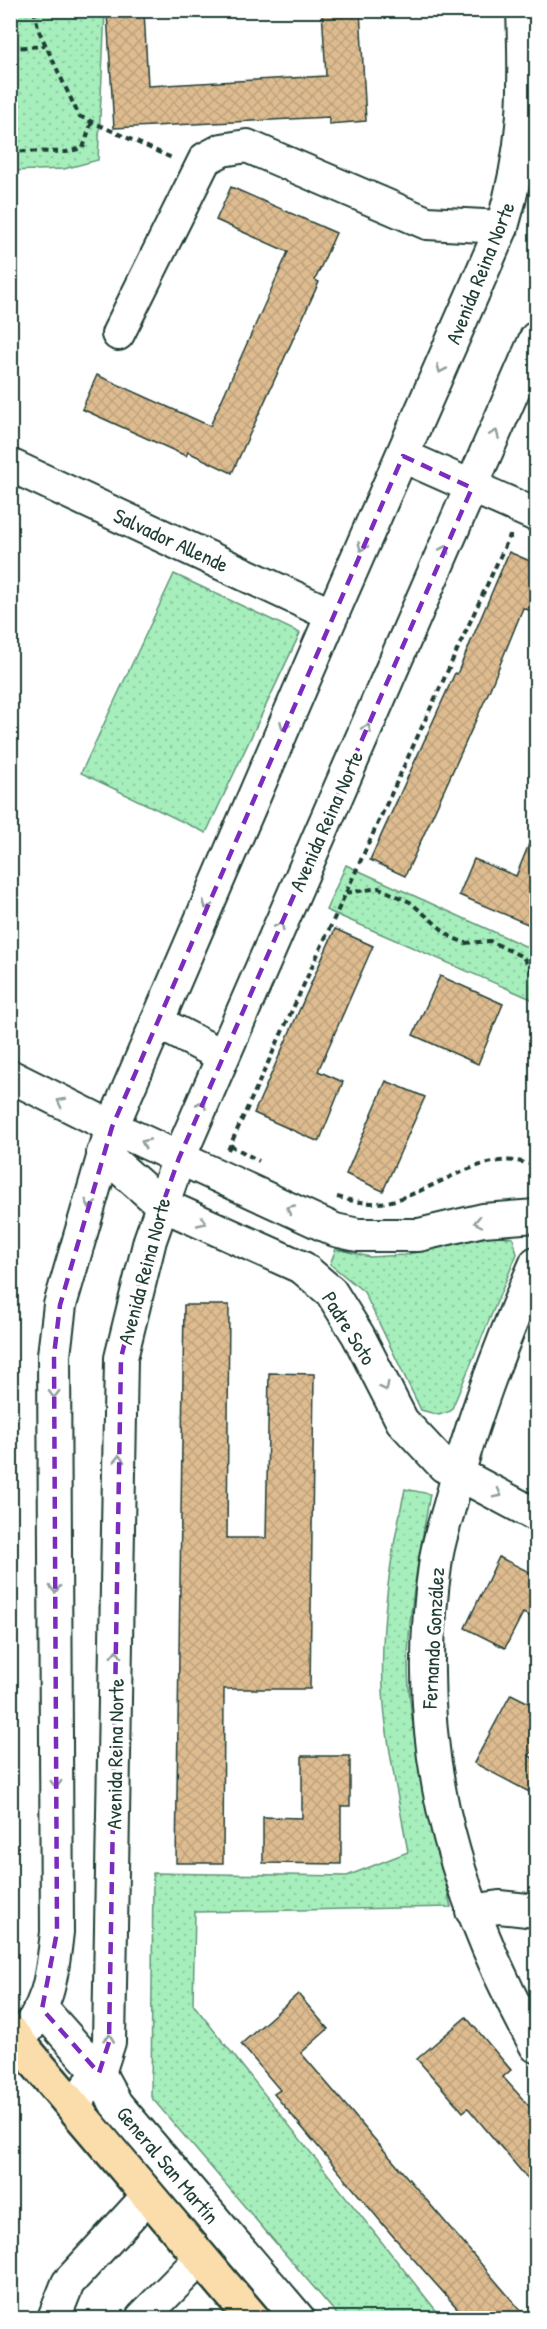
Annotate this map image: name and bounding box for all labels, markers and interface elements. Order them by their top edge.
street label: Avenida Reina Norte [438,198,522,348]
one-way arrow [437,362,449,373]
one-way arrow [488,429,500,440]
street label: Salvador Allende [109,501,233,579]
one-way arrow [357,541,369,552]
one-way arrow [438,545,450,556]
one-way arrow [279,719,291,730]
one-way arrow [360,723,372,734]
street label: Avenida Reina Norte [282,746,370,896]
one-way arrow [203,899,215,910]
one-way arrow [273,921,285,932]
one-way arrow [57,1098,68,1109]
one-way arrow [195,1100,207,1111]
one-way arrow [141,1138,152,1150]
street label: Avenida Reina Norte [110,1194,178,1348]
one-way arrow [84,1199,97,1209]
one-way arrow [286,1205,297,1217]
one-way arrow [195,1214,206,1226]
one-way arrow [474,1215,484,1228]
street label: Padre Soto [315,1286,383,1370]
one-way arrow [378,1381,389,1392]
one-way arrow [48,1389,60,1398]
one-way arrow [113,1454,125,1463]
one-way arrow [491,1487,502,1498]
street label: Fernando González [415,1567,451,1710]
one-way arrow [49,1584,61,1593]
one-way arrow [110,1649,122,1658]
street label: Avenida Reina Norte [99,1678,131,1830]
one-way arrow [50,1779,62,1788]
one-way arrow [102,2033,114,2042]
street label: General San Martín [110,2100,226,2230]

